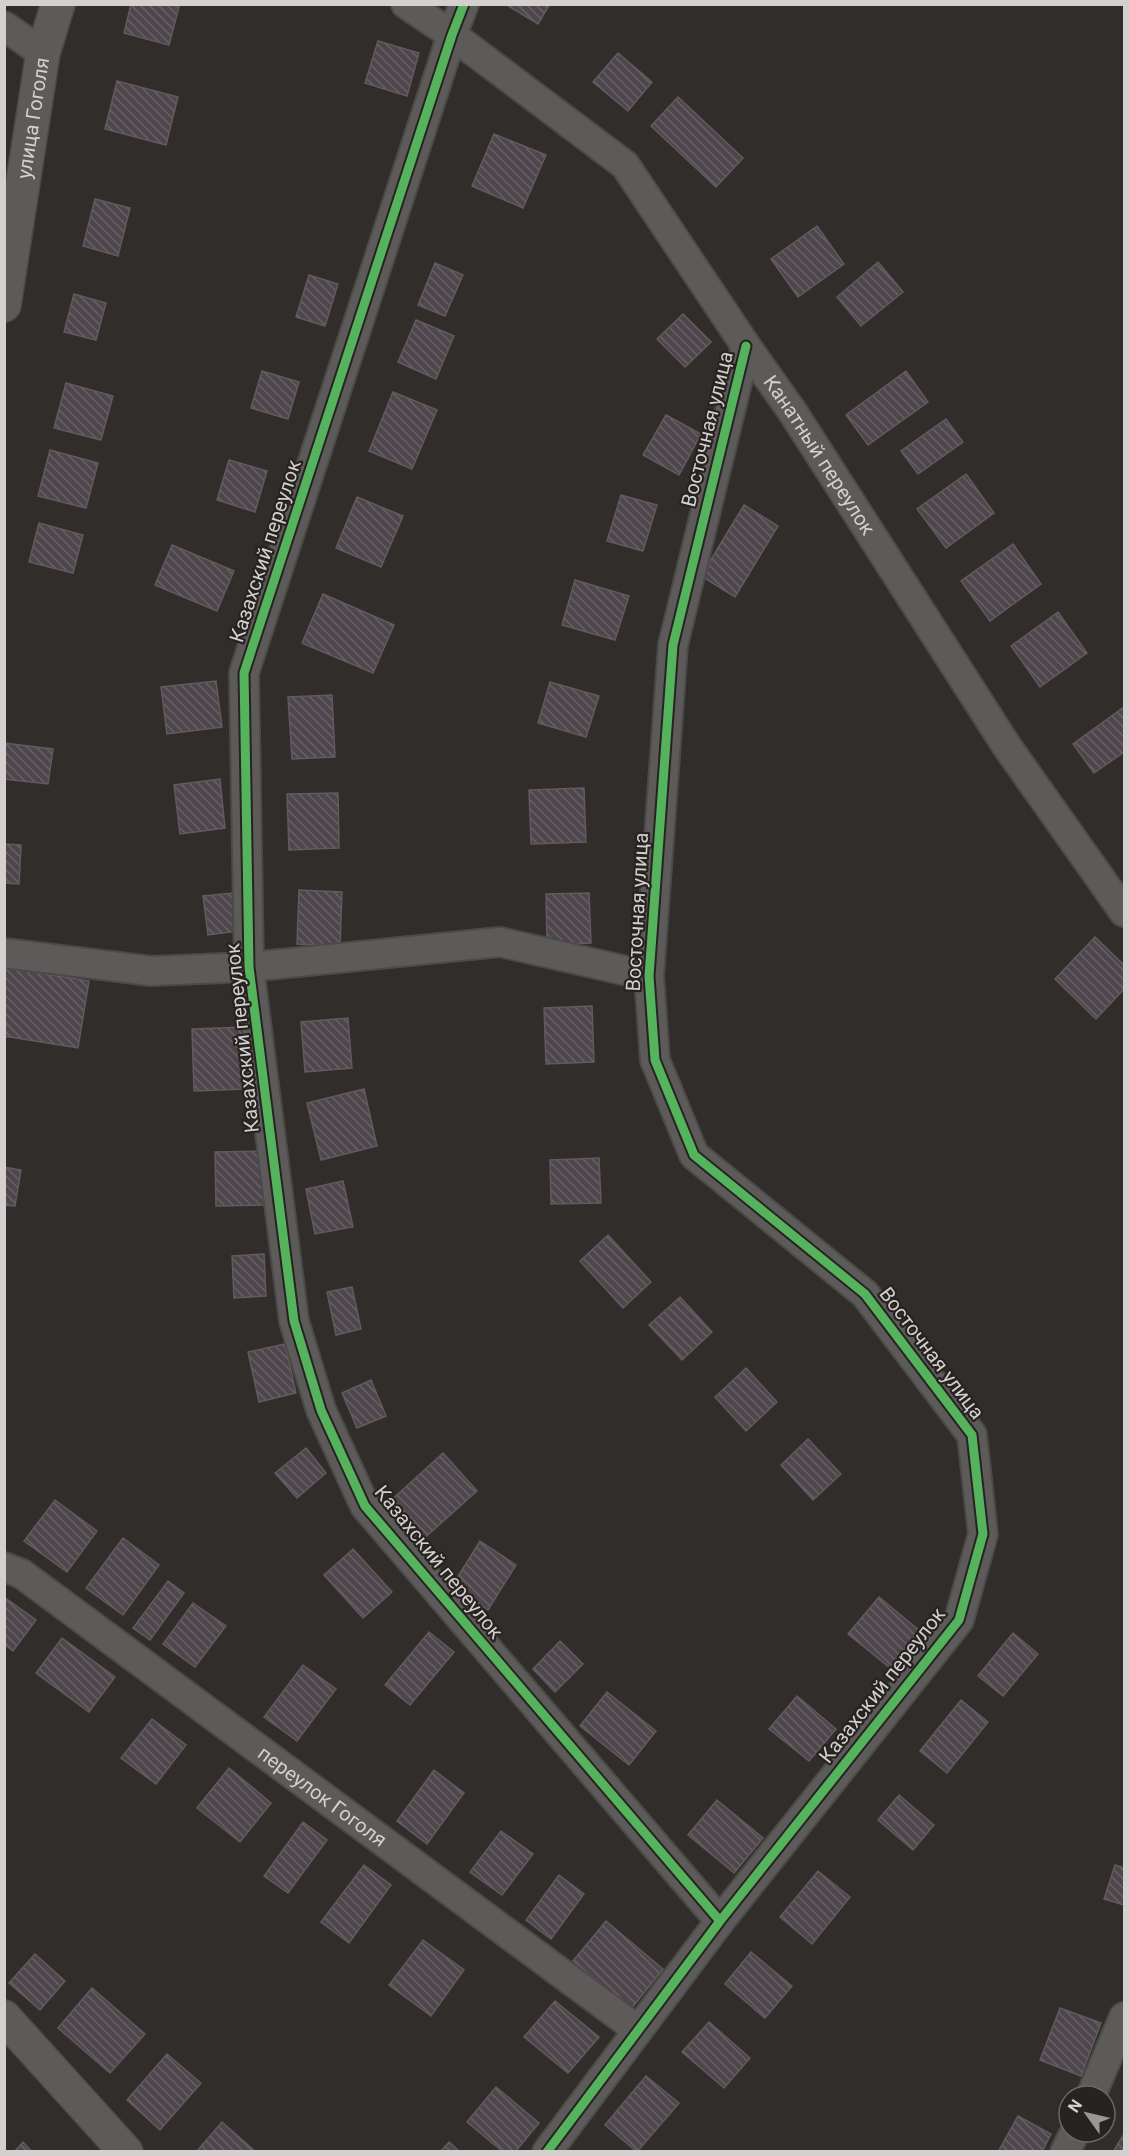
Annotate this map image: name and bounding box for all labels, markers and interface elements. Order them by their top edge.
street label: улица Гоголя [12,56,54,181]
street label: Восточная улица [676,349,738,509]
street label: Канатный переулок [758,370,880,540]
street label: Казахский переулок [224,457,306,645]
street label: Восточная улица [621,832,653,992]
street label: Казахский переулок [220,942,264,1134]
street label: Восточная улица [875,1282,989,1424]
street label: Казахский переулок [370,1480,508,1644]
street label: Казахский переулок [814,1602,950,1767]
street label: переулок Гоголя [253,1741,392,1852]
north arrow [1057,2084,1117,2144]
text: N [1064,2096,1086,2116]

